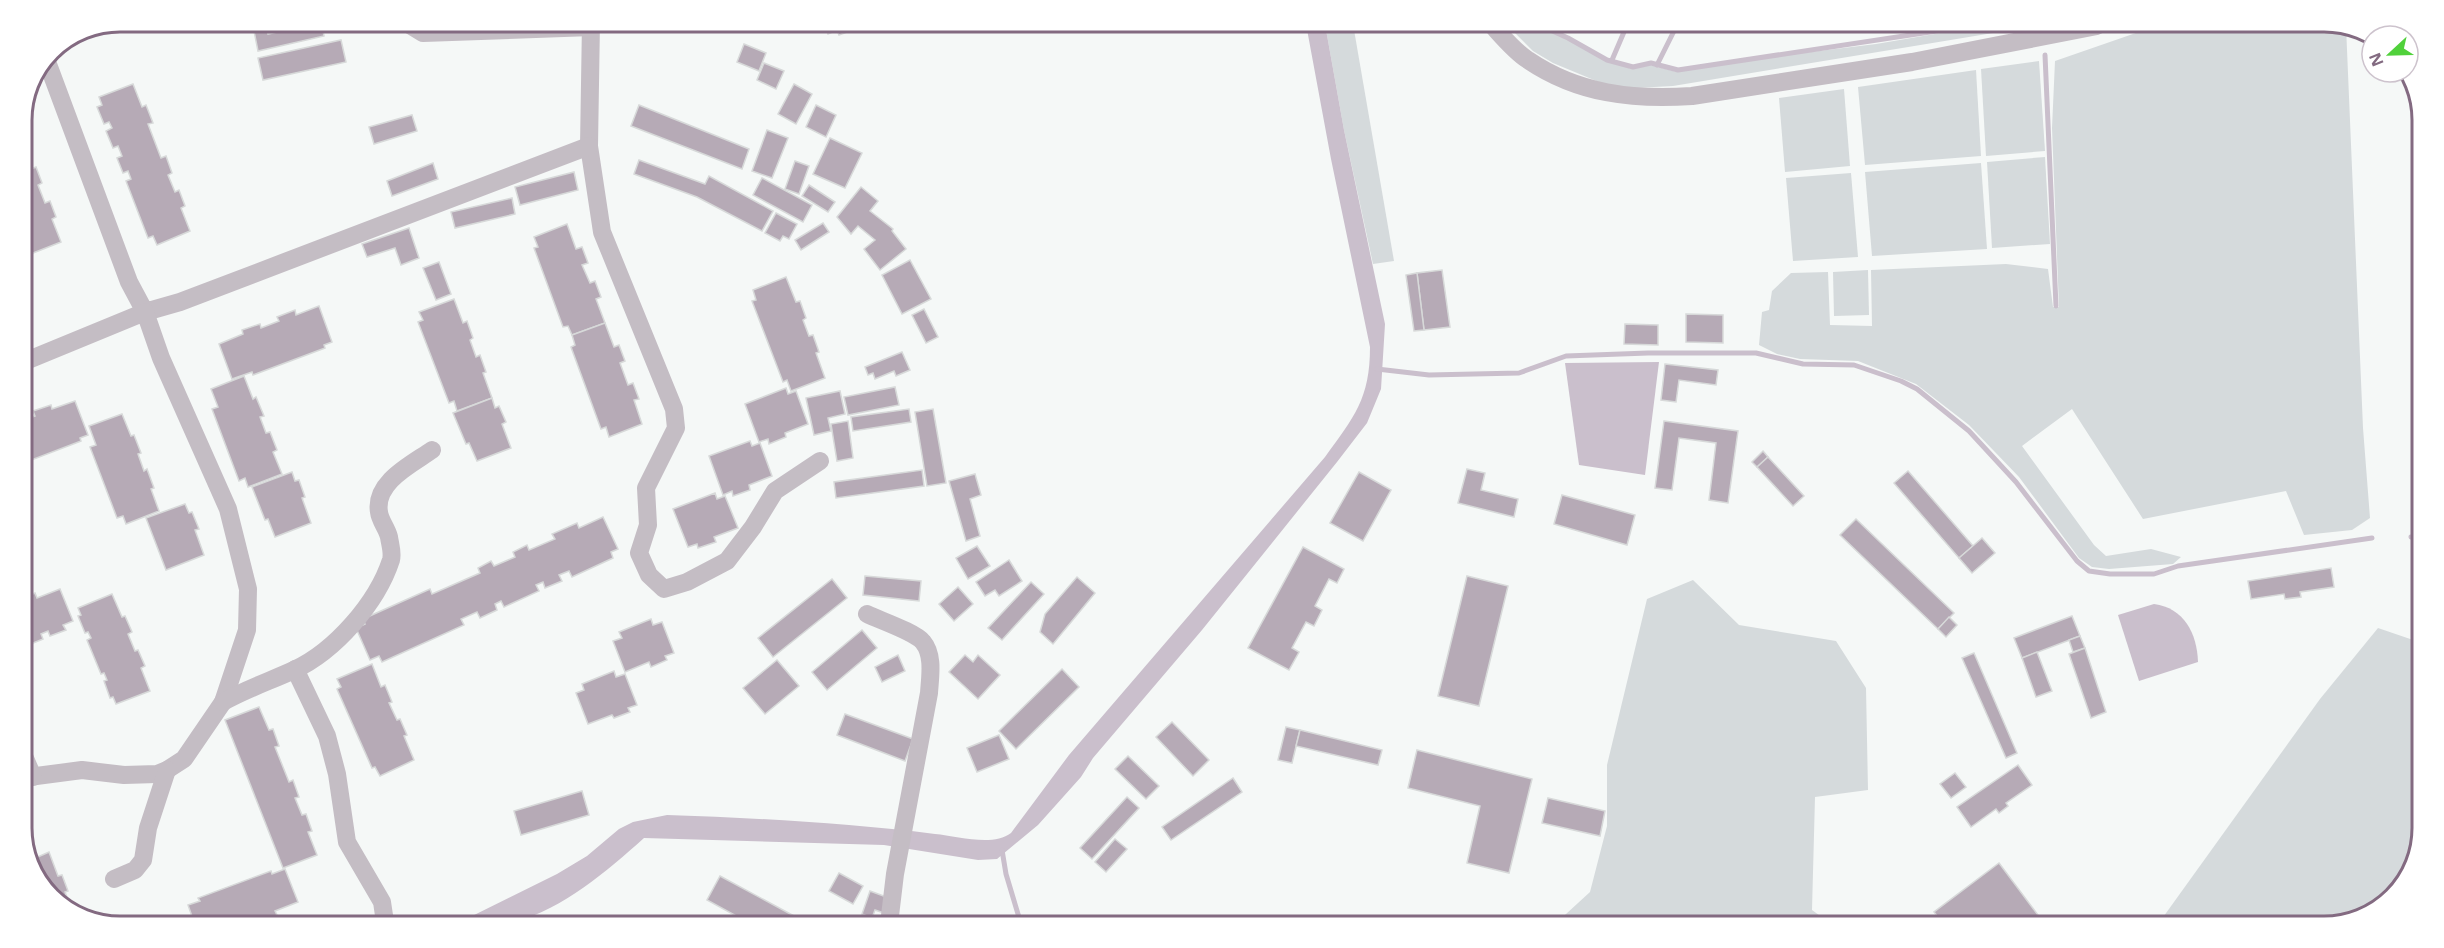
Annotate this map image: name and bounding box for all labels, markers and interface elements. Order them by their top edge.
north arrow [2360,24,2420,84]
text: N [2363,49,2389,70]

